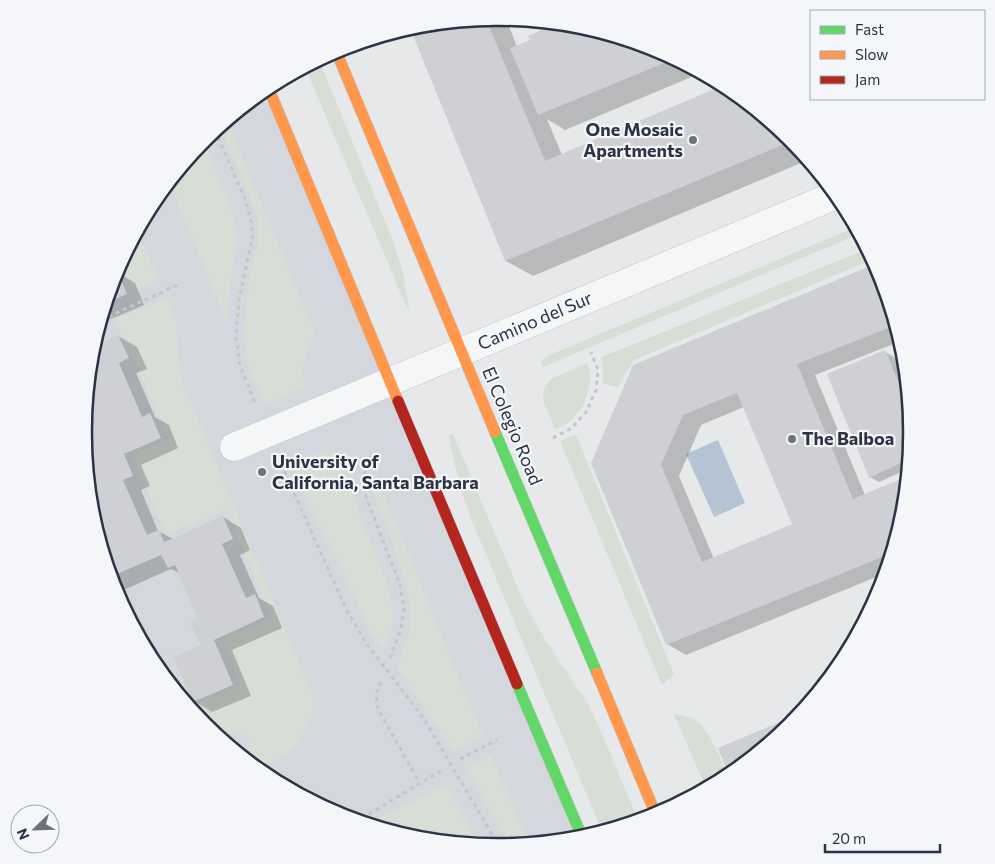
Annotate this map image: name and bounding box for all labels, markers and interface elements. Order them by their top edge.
legend [810,10,985,100]
text: Fast [855,20,884,38]
text: Slow [855,45,888,63]
text: Jam [855,70,880,88]
place label: One Mosaic Apartments [583,118,683,161]
marker: One Mosaic Apartments [687,134,699,146]
street label: Camino del Sur [474,286,595,354]
street label: El Colegio Road [478,363,548,488]
place label: The Balboa [802,427,894,449]
marker: The Balboa [786,433,798,445]
place label: University of California, Santa Barbara [272,450,479,493]
marker: University of California, Santa Barbara [256,466,268,478]
north arrow [10,804,60,854]
scale bar [825,822,940,854]
text: N [13,826,32,842]
text: 20 m [832,829,866,847]

